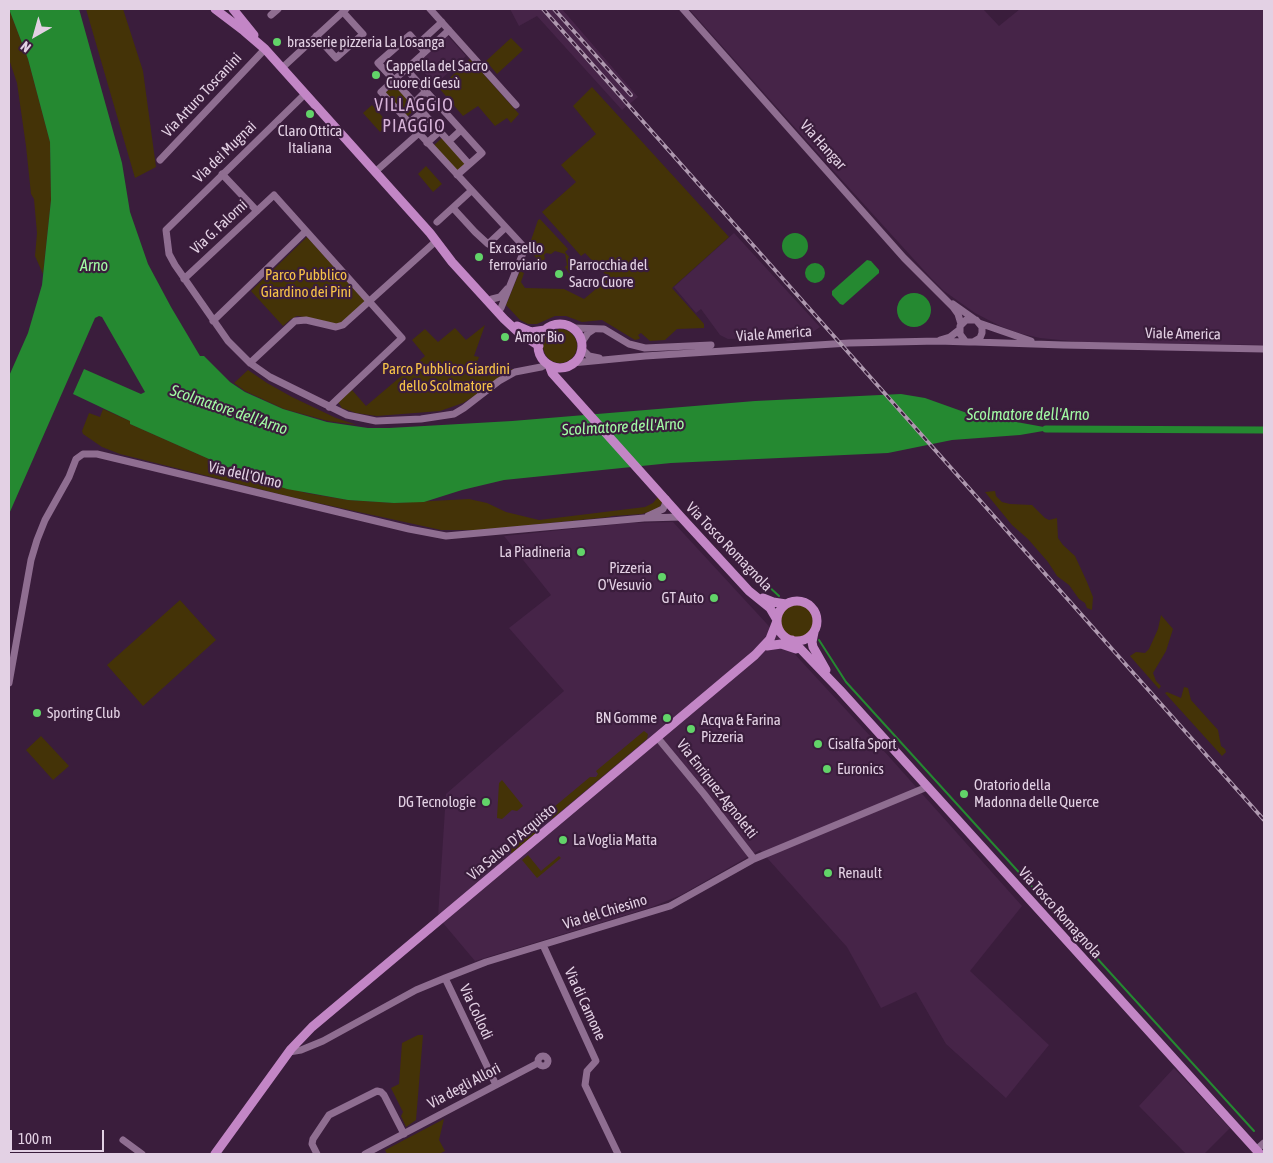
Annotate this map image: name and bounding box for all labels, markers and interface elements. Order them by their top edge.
north arrow [10,10,60,60]
place label: brasserie pizzeria La Losanga [287,33,445,51]
marker: brasserie pizzeria La Losanga [271,36,283,48]
text: N [18,38,34,56]
street label: Via Arturo Toscanini [158,49,246,141]
place label: Cappella del Sacro Cuore di Gesù [386,57,488,92]
marker: Cappella del Sacro Cuore di Gesù [370,69,382,81]
district label: VILLAGGIO PIAGGIO [373,94,455,136]
marker: Claro Ottica Italiana [304,108,316,120]
street label: Via dei Mugnai [190,117,260,187]
street label: Via Hangar [796,117,850,173]
place label: Claro Ottica Italiana [278,122,342,157]
street label: Via G. Falorni [187,196,251,258]
place label: Ex casello ferroviario [489,239,547,274]
marker: Ex casello ferroviario [473,251,485,263]
water label: Arno [80,256,108,276]
place label: Parrocchia del Sacro Cuore [569,256,648,291]
park label: Parco Pubblico Giardino dei Pini [261,266,351,301]
marker: Parrocchia del Sacro Cuore [553,268,565,280]
street label: Viale America [736,322,812,346]
street label: Viale America [1145,324,1221,344]
place label: Amor Bio [515,328,564,346]
marker: Amor Bio [499,331,511,343]
park label: Parco Pubblico Giardini dello Scolmatore [382,360,510,395]
water label: Scolmatore dell'Arno [168,381,290,439]
water label: Scolmatore dell'Arno [967,405,1089,425]
water label: Scolmatore dell'Arno [561,414,685,440]
street label: Via dell'Olmo [207,458,283,492]
street label: Via Tosco Romagnola [682,499,776,595]
place label: La Piadineria [499,543,571,561]
marker: La Piadineria [575,546,587,558]
place label: Pizzeria O'Vesuvio [598,559,652,594]
marker: Pizzeria O'Vesuvio [656,571,668,583]
place label: GT Auto [662,589,704,607]
marker: GT Auto [708,592,720,604]
place label: Sporting Club [47,704,120,722]
marker: Sporting Club [31,707,43,719]
place label: BN Gomme [596,709,657,727]
place label: Acqva & Farina Pizzeria [701,711,781,746]
marker: BN Gomme [661,712,673,724]
marker: Acqva & Farina Pizzeria [685,723,697,735]
place label: Cisalfa Sport [828,735,897,753]
street label: Via Enriquez Agnoletti [673,736,761,842]
marker: Cisalfa Sport [812,738,824,750]
place label: Euronics [837,760,884,778]
marker: Euronics [821,763,833,775]
place label: Oratorio della Madonna delle Querce [974,776,1099,811]
marker: Oratorio della Madonna delle Querce [958,788,970,800]
place label: DG Tecnologie [398,793,476,811]
marker: DG Tecnologie [480,796,492,808]
street label: Via Salvo D'Acquisto [464,800,560,884]
place label: La Voglia Matta [573,831,657,849]
marker: La Voglia Matta [557,834,569,846]
place label: Renault [838,864,882,882]
street label: Via Tosco Romagnola [1014,864,1106,962]
marker: Renault [822,867,834,879]
street label: Via del Chiesino [561,891,649,933]
street label: Via di Camone [560,965,610,1043]
street label: Via Collodi [455,981,497,1043]
street label: Via degli Allori [425,1059,503,1113]
scale bar [12,1120,106,1152]
text: 100 m [18,1130,52,1147]

